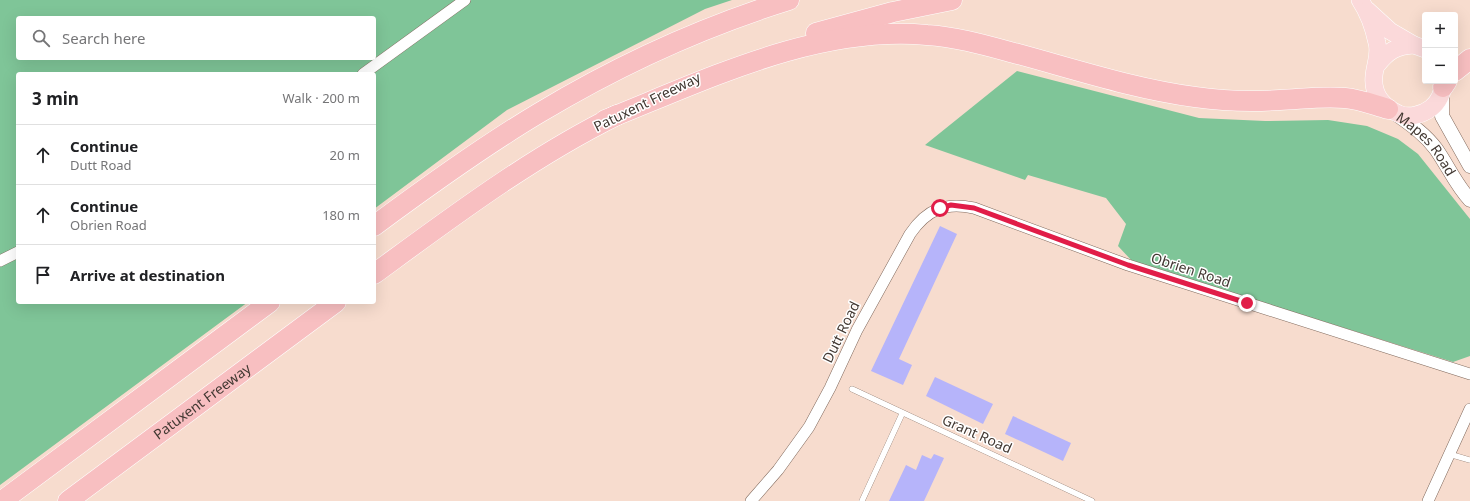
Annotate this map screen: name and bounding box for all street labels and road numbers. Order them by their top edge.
street label: Patuxent Freeway [590,67,704,136]
street label: Mapes Road [1393,107,1461,179]
street label: Obrien Road [1149,248,1233,291]
street label: Dutt Road [817,298,864,366]
street label: Patuxent Freeway [149,358,255,443]
street label: Grant Road [939,410,1015,457]

